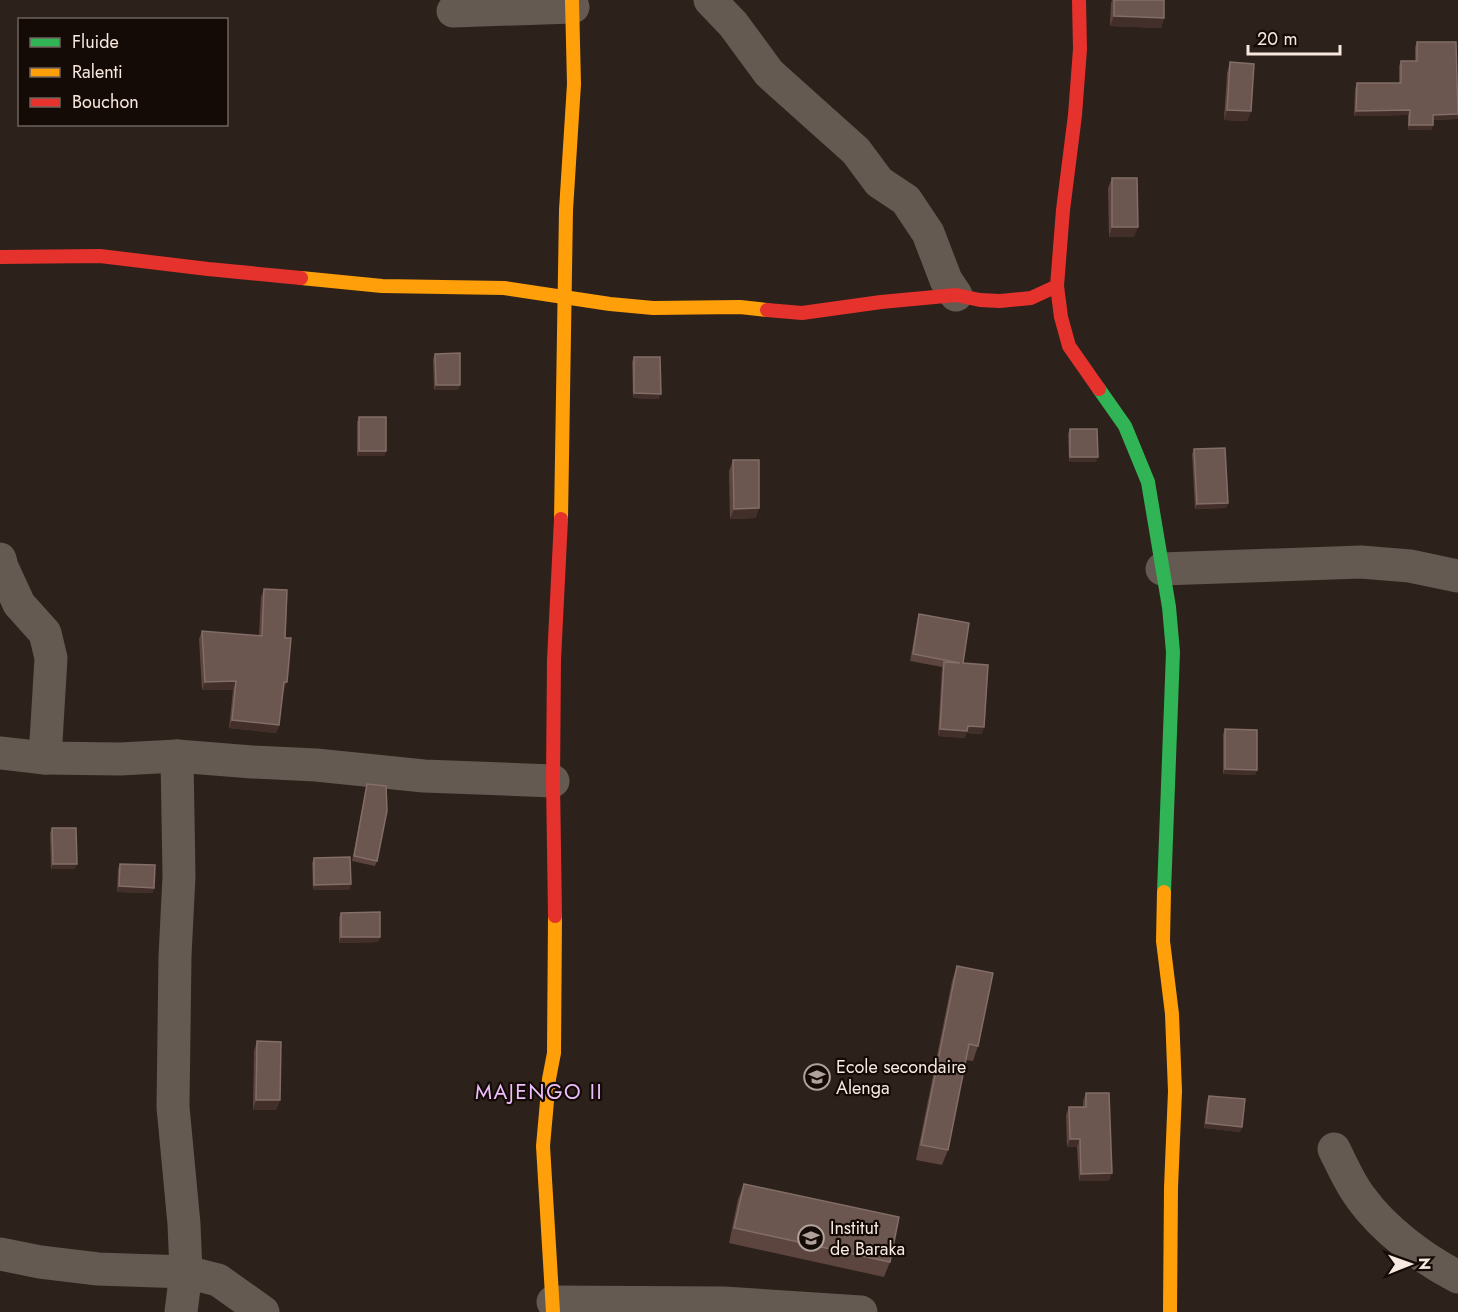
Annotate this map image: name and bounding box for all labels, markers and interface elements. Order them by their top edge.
legend [18,18,228,126]
scale bar [1248,18,1340,56]
text: 20 m [1257,26,1297,52]
text: Fluide [72,29,119,55]
text: Ralenti [72,59,123,85]
text: Bouchon [72,89,139,115]
place label: Ecole secondaire Alenga [836,1054,966,1101]
school or university icon: Ecole secondaire Alenga [802,1062,832,1092]
district label: MAJENGO II [475,1077,603,1107]
place label: Institut de Baraka [830,1215,905,1262]
school or university icon: Institut de Baraka [796,1223,826,1253]
north arrow [1380,1234,1440,1294]
text: N [1413,1257,1436,1270]

